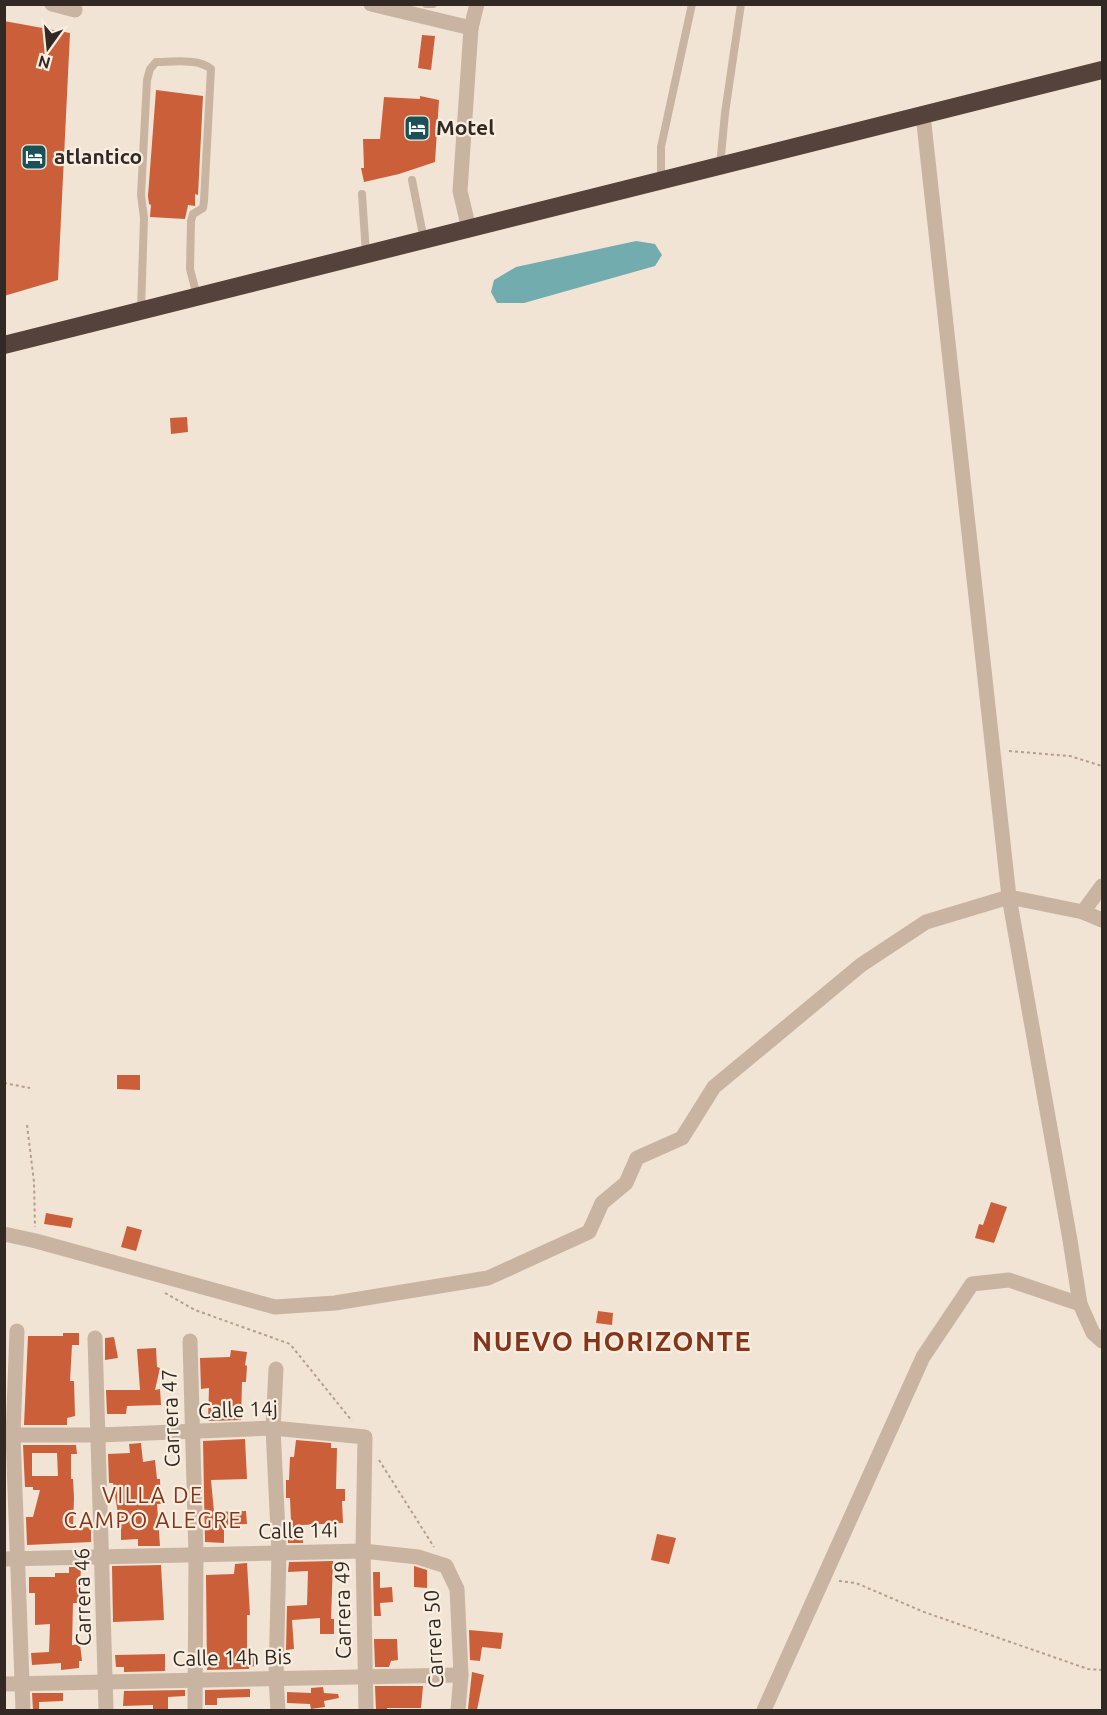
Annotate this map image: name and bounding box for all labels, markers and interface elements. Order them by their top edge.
north arrow [18,18,78,78]
text: N [36,52,52,73]
hotel icon: Motel [402,113,432,143]
place label: Motel [436,115,495,139]
hotel icon: atlantico [19,142,49,172]
place label: atlantico [54,144,142,168]
district label: NUEVO HORIZONTE [472,1326,752,1356]
street label: Carrera 47 [156,1368,184,1468]
street label: Calle 14j [198,1396,278,1422]
district label: VILLA DE CAMPO ALEGRE [64,1482,242,1532]
street label: Calle 14i [258,1517,338,1543]
street label: Carrera 46 [69,1548,95,1646]
street label: Carrera 49 [329,1561,355,1659]
street label: Carrera 50 [418,1589,448,1689]
street label: Calle 14h Bis [172,1644,292,1670]

